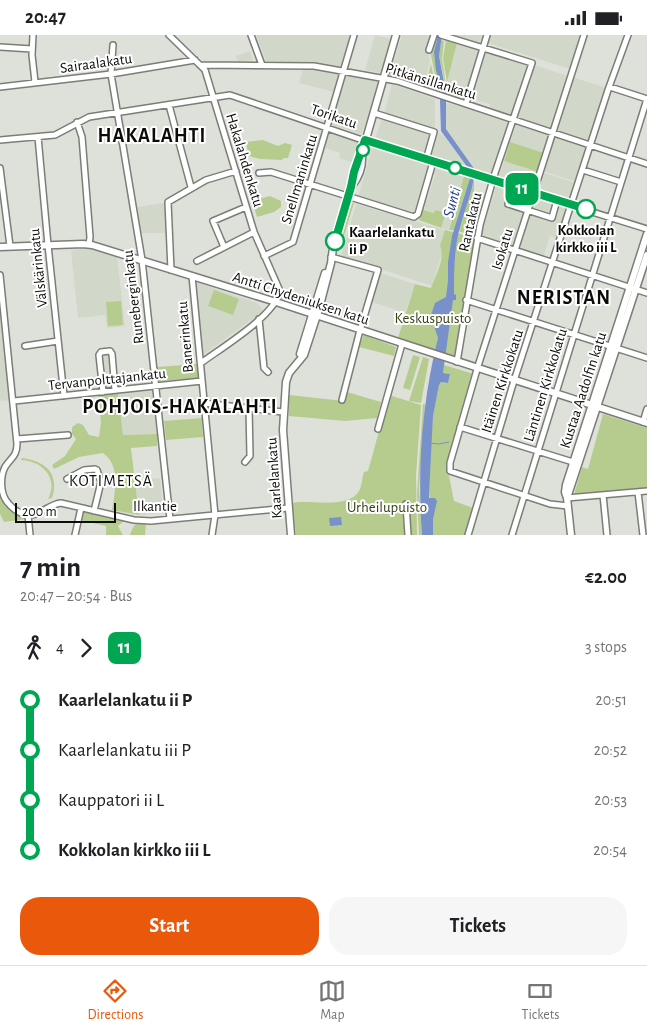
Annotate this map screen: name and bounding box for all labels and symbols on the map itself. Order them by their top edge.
street label: Sairaalakatu [59,51,133,76]
street label: Pitkänsillankatu [384,61,478,103]
street label: Torikatu [309,102,359,131]
street label: Hakalahdenkatu [223,112,266,209]
district label: HAKALAHTI [98,126,207,146]
street label: Snellmaninkatu [279,132,320,226]
unlabelled marker [356,143,370,157]
unlabelled marker [448,161,462,175]
line badge: 11 [500,173,544,205]
water label: Sunti [440,185,464,219]
street label: Rantakatu [456,191,485,253]
marker: Kokkolan kirkko iii L [576,199,596,219]
place label: Kokkolan kirkko iii L [555,223,617,255]
place label: Kaarlelankatu ii P [349,225,434,257]
street label: Isokatu [489,226,516,272]
street label: Välskärinkatu [27,227,50,308]
marker: Kaarlelankatu ii P [325,231,345,251]
street label: Runeberginkatu [120,249,147,345]
street label: Antti Chydeniuksen katu [231,269,371,328]
district label: NERISTAN [517,288,611,308]
street label: Banerinkatu [175,300,196,373]
park label: Keskuspuisto [395,311,471,326]
street label: Läntinen Kirkkokatu [521,326,570,443]
street label: Itäinen Kirkkokatu [479,327,526,435]
street label: Kustaa Aadolfin katu [558,330,609,450]
street label: Tervanpolttajankatu [47,366,167,393]
district label: POHJOIS-HAKALAHTI [82,397,278,417]
street label: Kaarlelankatu [264,437,285,519]
district label: KOTIMETSÄ [69,471,153,489]
street label: Ilkantie [133,499,177,514]
scale bar [15,500,116,523]
park label: Urheilupuisto [347,500,427,515]

